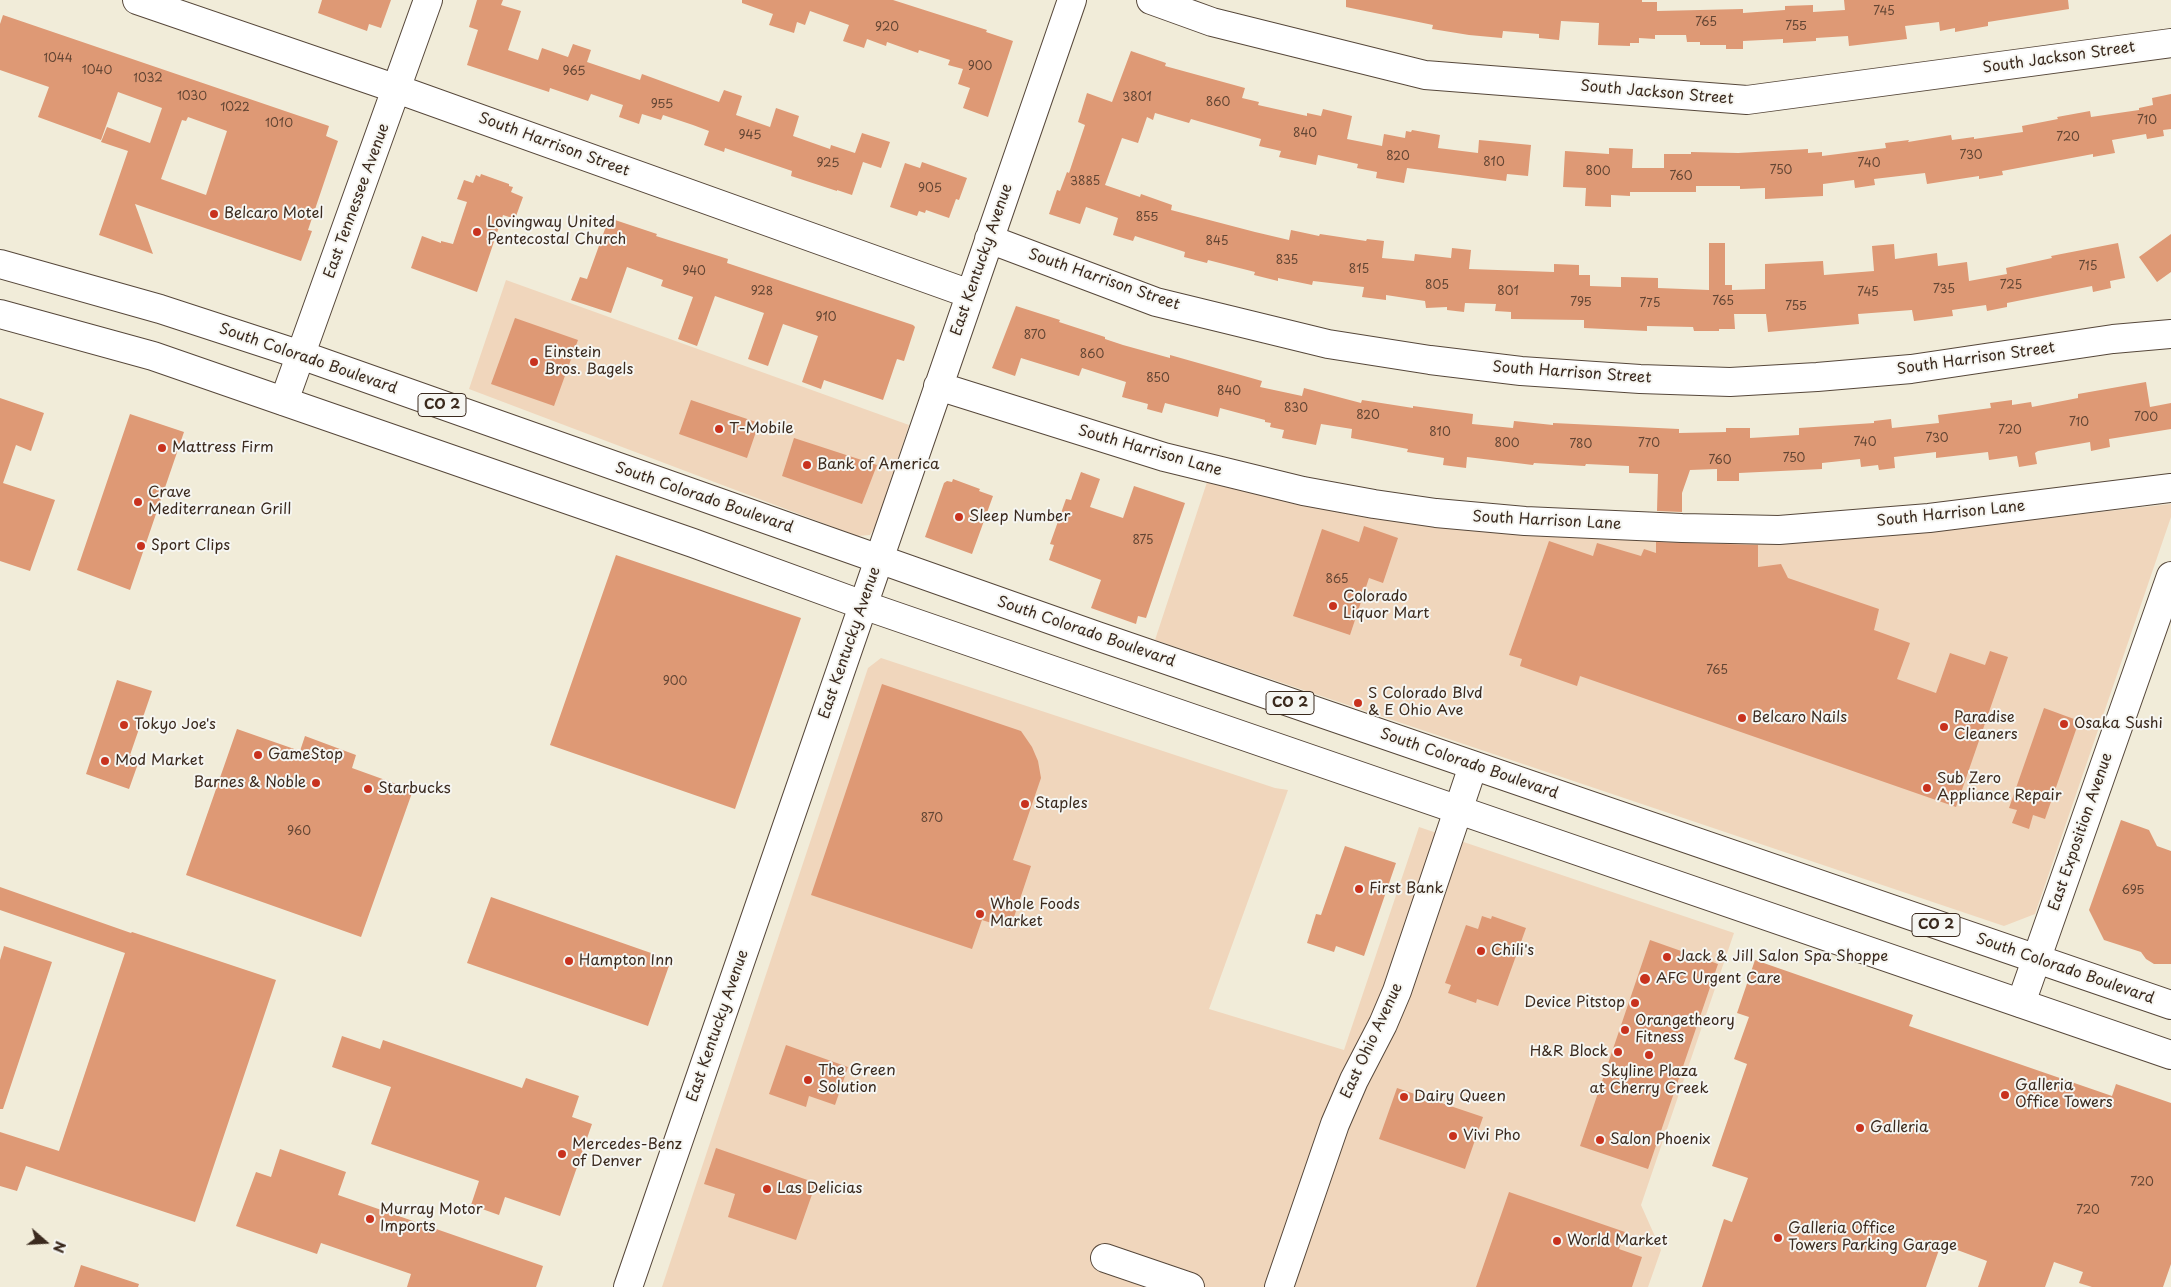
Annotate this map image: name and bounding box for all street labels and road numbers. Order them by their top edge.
street label: South Jackson Street [1982,38,2136,78]
street label: South Jackson Street [1580,77,1734,109]
street label: South Harrison Street [476,109,632,181]
street label: East Tennessee Avenue [321,121,393,281]
street label: East Kentucky Avenue [947,182,1017,338]
street label: South Harrison Street [1026,246,1182,314]
street label: South Colorado Boulevard [217,320,399,398]
street label: South Harrison Street [1896,339,2056,379]
street label: South Harrison Street [1492,358,1652,388]
road number: CO 2 [418,394,466,416]
street label: South Harrison Lane [1076,422,1224,480]
street label: South Colorado Boulevard [613,459,795,537]
street label: South Harrison Lane [1876,497,2026,531]
street label: South Harrison Lane [1472,508,1622,534]
street label: East Kentucky Avenue [815,565,885,721]
street label: South Colorado Boulevard [995,593,1177,671]
road number: CO 2 [1266,691,1314,714]
street label: South Colorado Boulevard [1378,725,1560,803]
street label: East Exposition Avenue [2045,751,2117,913]
road number: CO 2 [1912,914,1960,936]
street label: South Colorado Boulevard [1974,930,2156,1008]
street label: East Kentucky Avenue [683,948,753,1104]
street label: East Ohio Avenue [1337,980,1407,1102]

